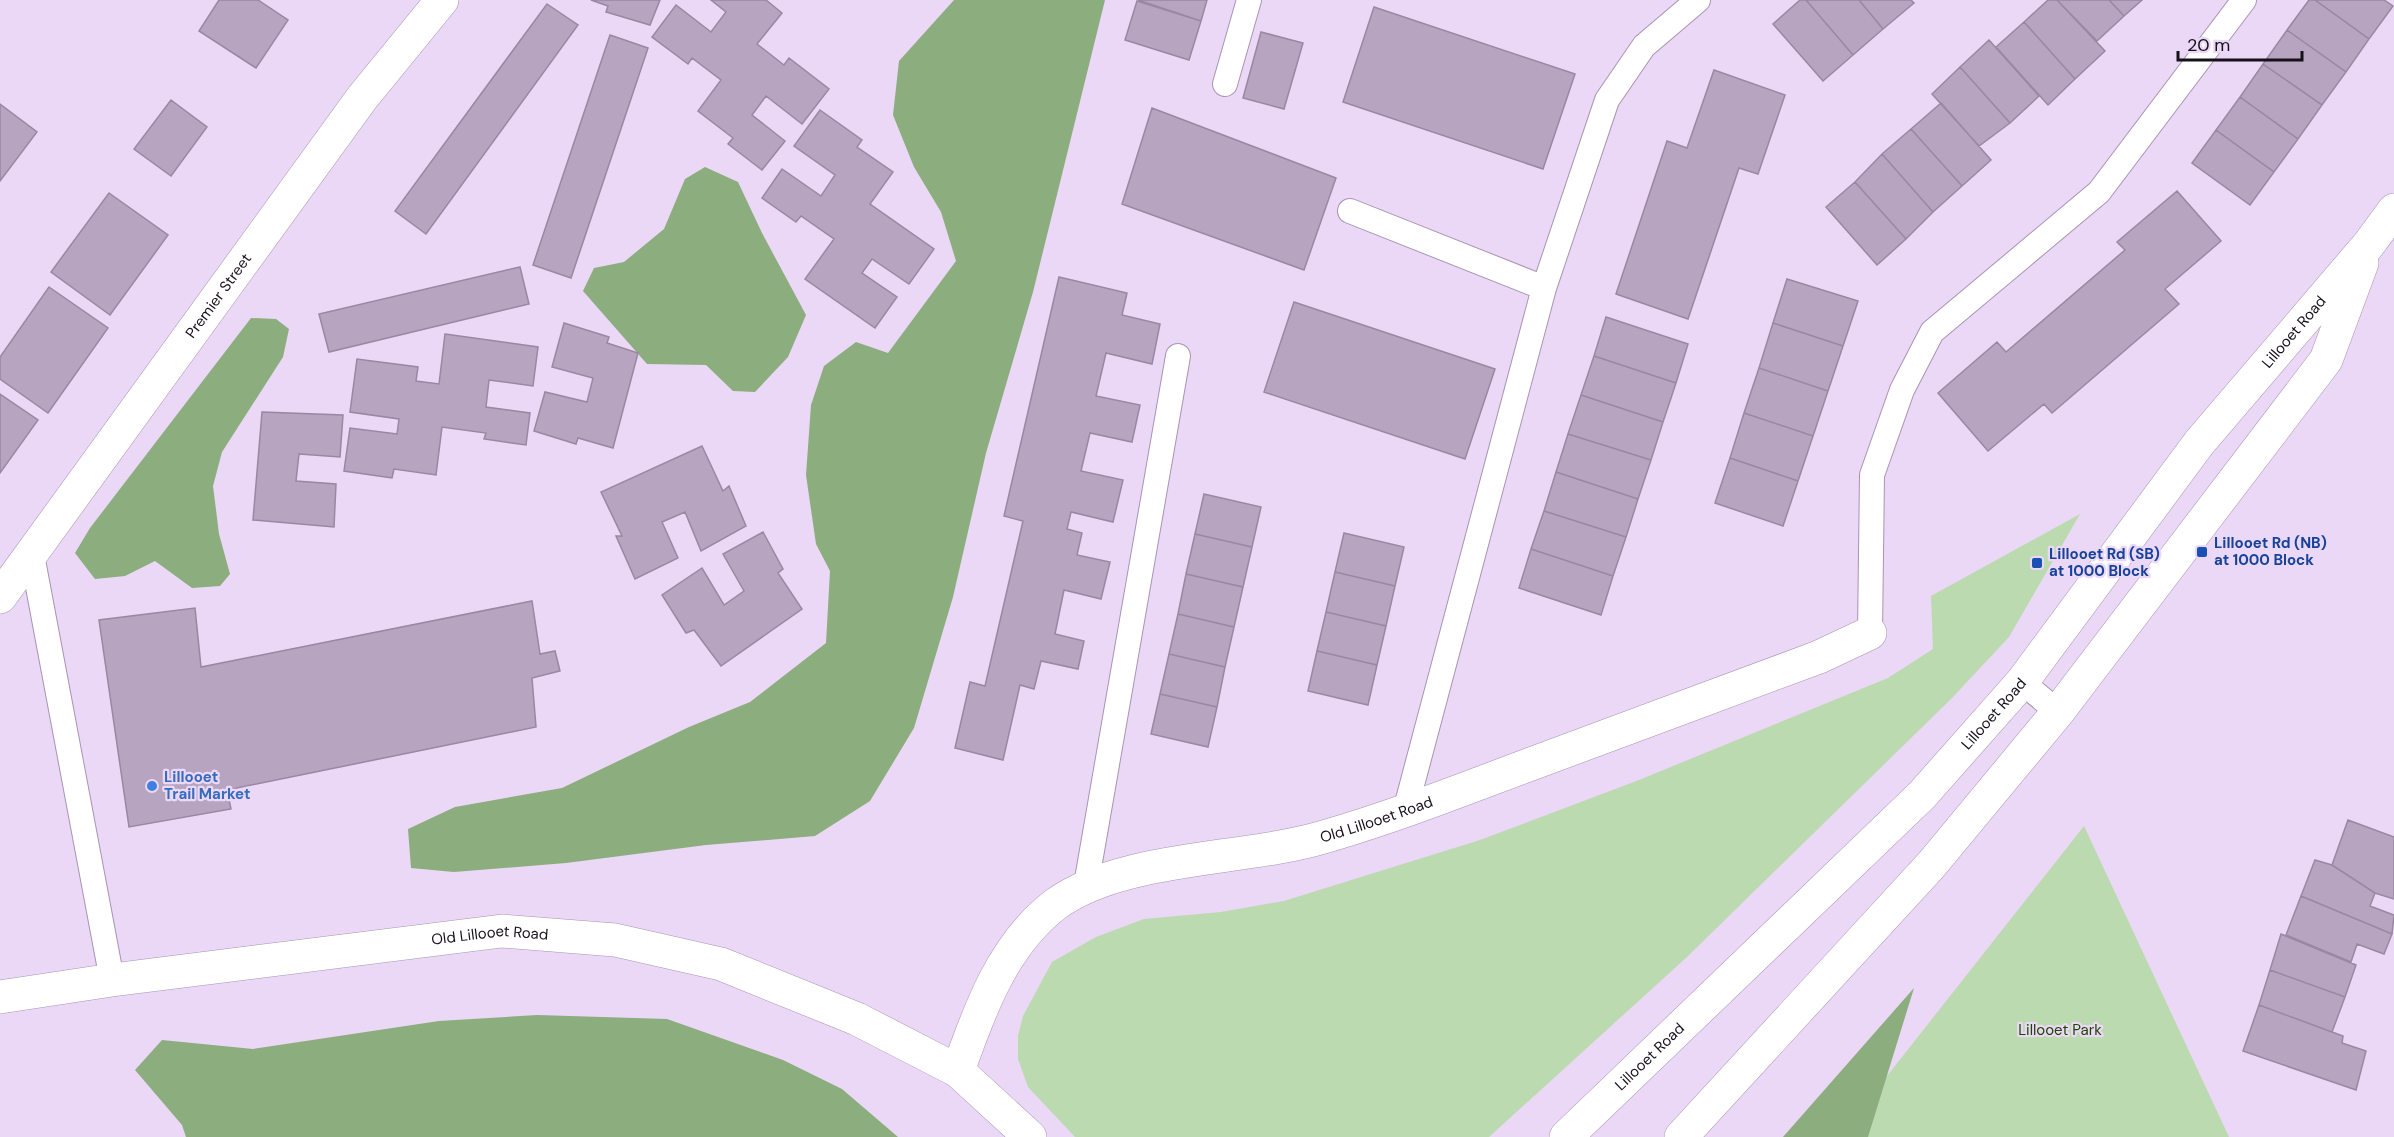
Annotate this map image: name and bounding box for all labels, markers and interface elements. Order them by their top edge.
scale bar [2178,24,2302,62]
text: 20 m [2187,33,2230,57]
street label: Premier Street [181,249,256,342]
street label: Lillooet Road [2257,292,2330,372]
place label: Lillooet Rd (NB) at 1000 Block [2214,533,2327,570]
place label: Lillooet Rd (SB) at 1000 Block [2049,544,2160,581]
marker: Lillooet Rd (NB) at 1000 Block [2195,545,2209,559]
marker: Lillooet Rd (SB) at 1000 Block [2030,556,2044,570]
street label: Lillooet Road [1957,674,2031,754]
place label: Lillooet Trail Market [164,767,251,804]
marker: Lillooet Trail Market [145,779,159,793]
street label: Old Lillooet Road [1318,792,1436,848]
street label: Old Lillooet Road [430,921,549,950]
street label: Lillooet Road [1611,1019,1689,1095]
park label: Lillooet Park [2018,1020,2102,1040]

